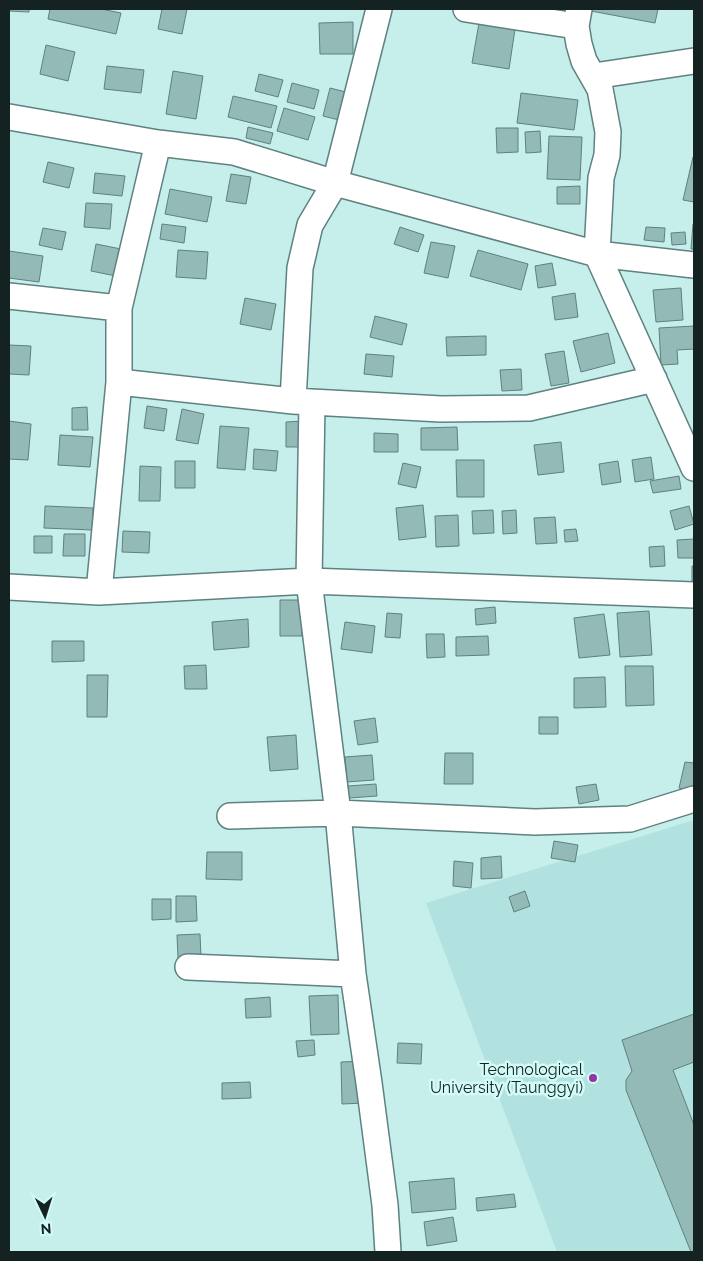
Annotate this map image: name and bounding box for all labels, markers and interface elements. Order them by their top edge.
place label: Technological University (Taunggyi) [430,1060,584,1097]
marker: Technological University (Taunggyi) [587,1072,599,1084]
north arrow [20,1191,70,1241]
text: N [40,1221,52,1237]

